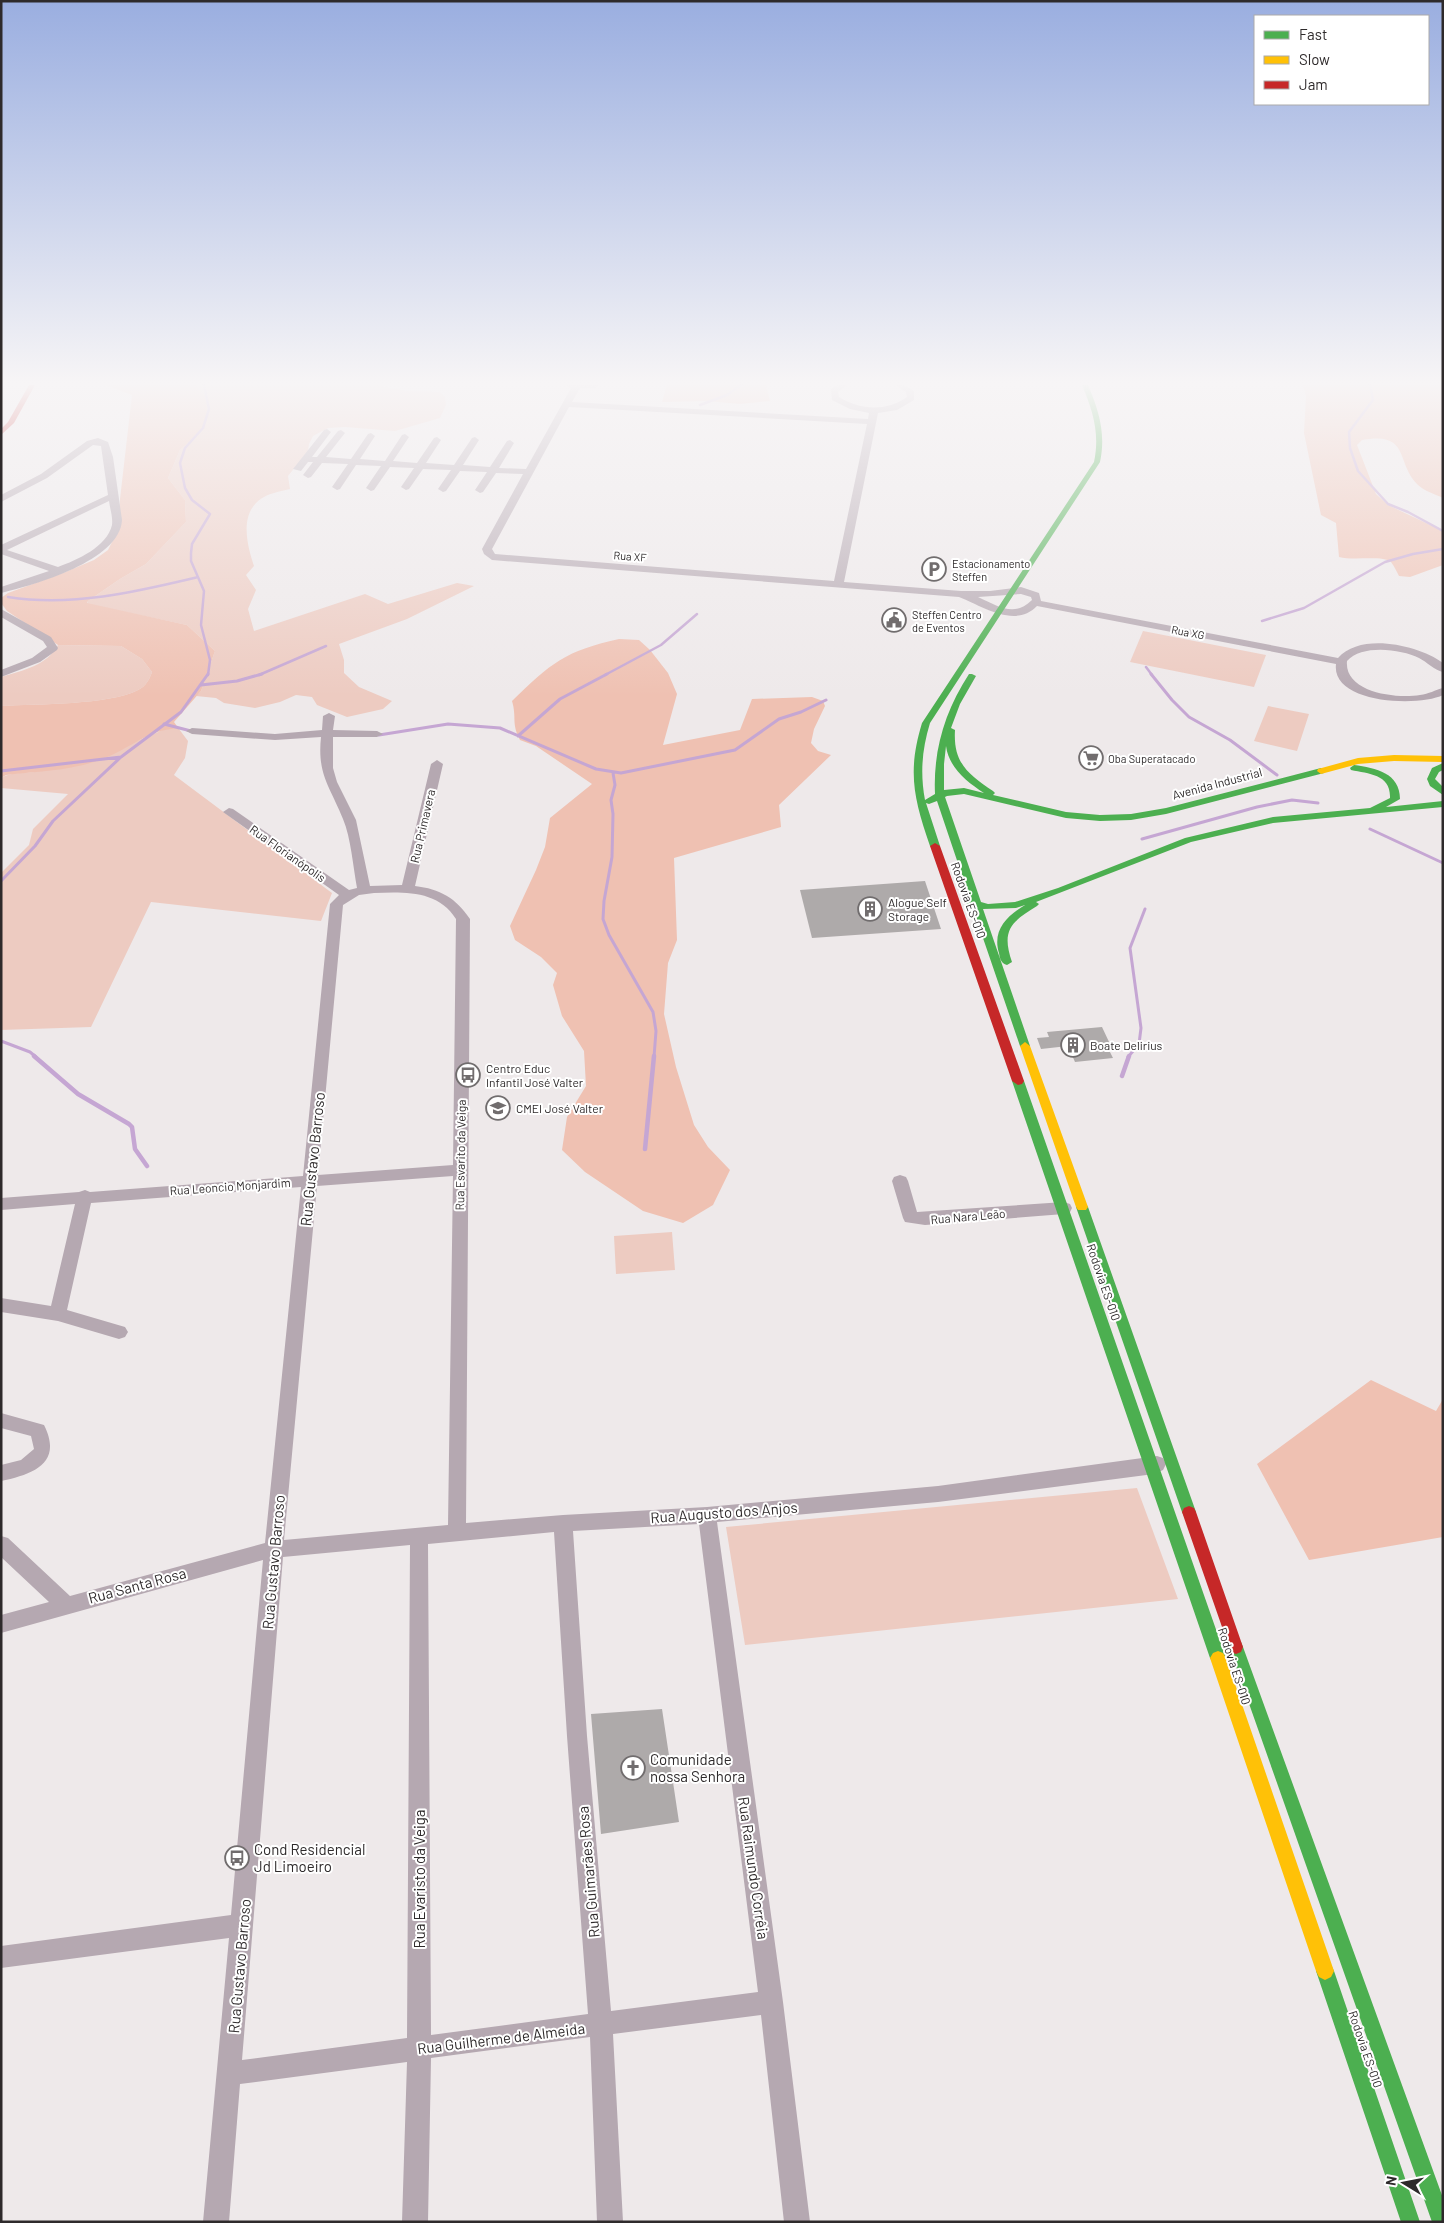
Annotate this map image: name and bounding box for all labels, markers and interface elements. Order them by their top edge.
legend [1254,15,1429,105]
text: Fast [1299,25,1327,43]
text: Slow [1299,50,1330,68]
text: Jam [1299,75,1328,93]
street label: Rua XF [613,548,647,564]
parking icon: Estacionamento Steffen [921,556,947,582]
place label: Estacionamento Steffen [952,557,1030,583]
public building icon: Steffen Centro de Eventos [881,607,907,633]
place label: Steffen Centro de Eventos [912,608,982,634]
street label: Rua XG [1170,622,1206,642]
supermarket icon: Oba Superatacado [1078,745,1104,771]
place label: Oba Superatacado [1108,752,1195,765]
street label: Avenida Industrial [1171,764,1263,802]
street label: Rua Primavera [407,788,437,864]
street label: Rua Florianópolis [247,822,329,885]
street label: Rodovia ES-010 [949,860,989,940]
place label: Alogue Self Storage [888,895,947,923]
building icon: Alogue Self Storage [857,896,883,922]
building icon: Boate Delirius [1060,1032,1086,1058]
place label: Boate Delirius [1090,1038,1163,1052]
place label: Centro Educ Infantil José Valter [486,1061,584,1089]
bus stop icon: Centro Educ Infantil José Valter [455,1062,481,1088]
street label: Rua Gustavo Barroso [296,1091,328,1227]
school or university icon: CMEI José Valter [485,1095,511,1121]
street label: Rua Esvarito da Veiga [452,1099,468,1211]
place label: CMEI José Valter [516,1101,604,1115]
street label: Rua Leoncio Monjardim [169,1175,291,1197]
street label: Rua Nara Leão [930,1206,1006,1226]
street label: Rodovia ES-010 [1084,1242,1124,1322]
street label: Rua Gustavo Barroso [258,1494,288,1630]
street label: Rua Augusto dos Anjos [650,1498,798,1526]
street label: Rua Santa Rosa [86,1563,188,1607]
street label: Rodovia ES-010 [1216,1626,1254,1706]
place label: Comunidade nossa Senhora [650,1750,745,1785]
church icon: Comunidade nossa Senhora [620,1755,646,1781]
street label: Rua Raimundo Corrêia [735,1795,773,1941]
street label: Rua Guimarães Rosa [573,1805,603,1939]
street label: Rua Evaristo da Veiga [410,1810,428,1948]
place label: Cond Residencial Jd Limoeiro [254,1840,365,1875]
bus stop icon: Cond Residencial Jd Limoeiro [224,1845,250,1871]
street label: Rua Gustavo Barroso [224,1898,254,2034]
street label: Rodovia ES-010 [1346,2009,1386,2089]
street label: Rua Guilherme de Almeida [416,2019,586,2057]
north arrow [1379,2158,1429,2208]
text: N [1382,2175,1400,2187]

